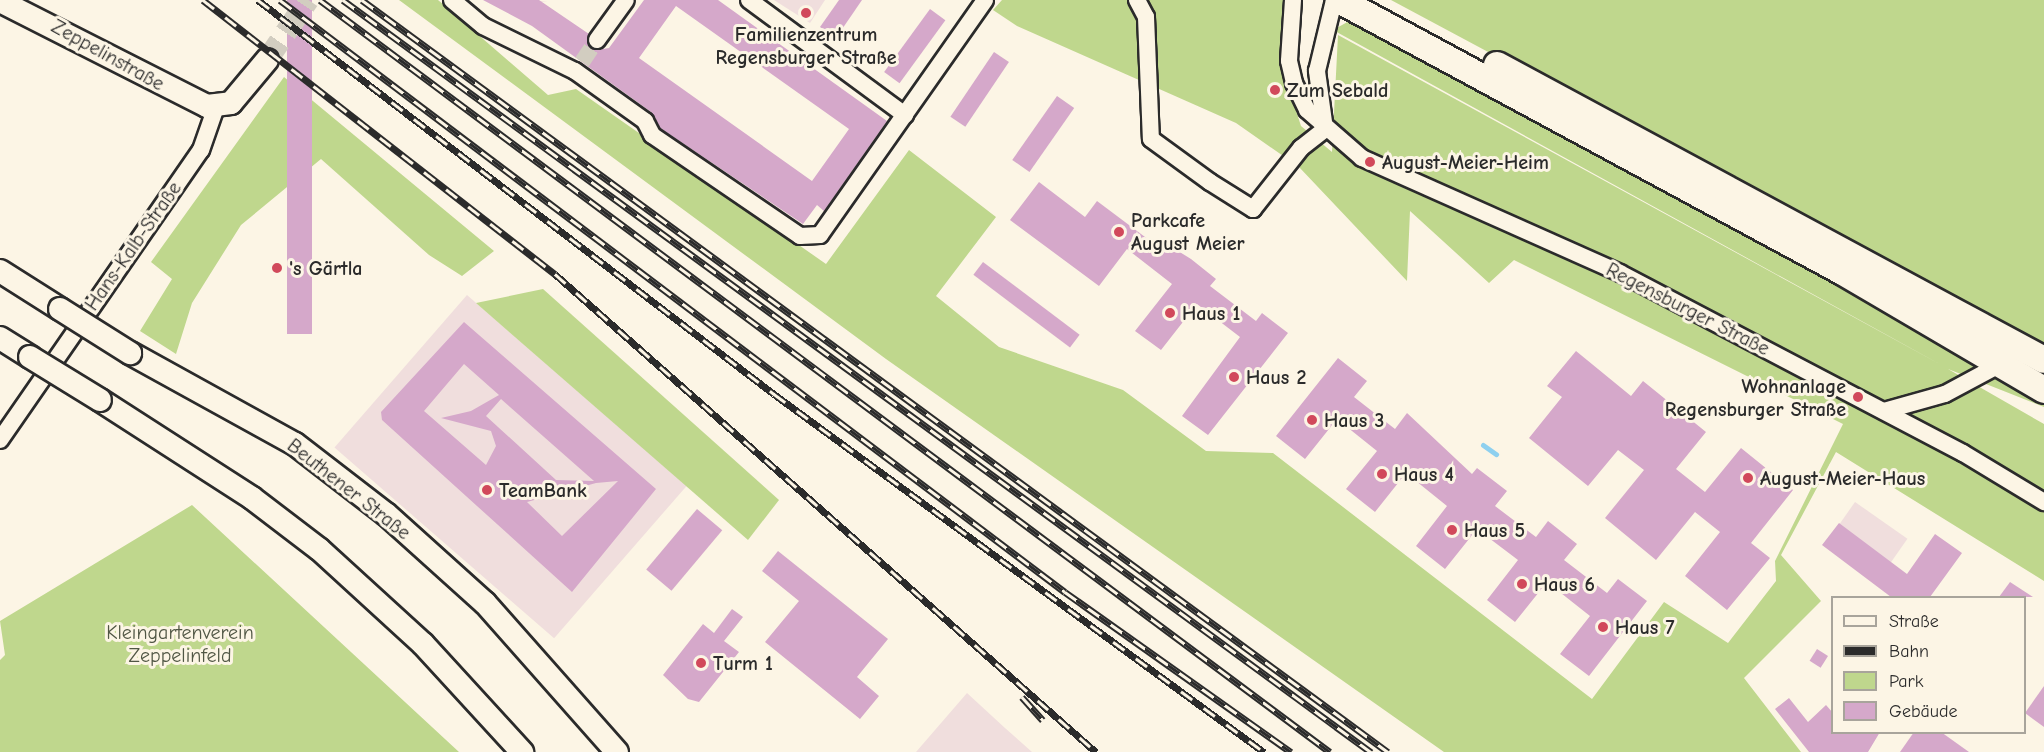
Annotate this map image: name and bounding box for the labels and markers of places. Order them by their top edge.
marker: Familienzentrum Regensburger Straße [799,6,813,20]
place label: Familienzentrum Regensburger Straße [715,22,897,69]
place label: Zum Sebald [1287,78,1388,102]
marker: Zum Sebald [1268,83,1282,97]
place label: August-Meier-Heim [1382,150,1549,174]
marker: August-Meier-Heim [1363,155,1377,169]
place label: Parkcafe August Meier [1131,208,1245,255]
marker: Parkcafe August Meier [1112,225,1126,239]
place label: 's Gärtla [289,256,363,280]
marker: 's Gärtla [270,261,284,275]
place label: Haus 1 [1182,301,1240,325]
marker: Haus 1 [1163,306,1177,320]
place label: Haus 2 [1246,365,1306,389]
marker: Haus 2 [1227,370,1241,384]
place label: Wohnanlage Regensburger Straße [1665,374,1846,421]
marker: Wohnanlage Regensburger Straße [1851,390,1865,404]
place label: Haus 3 [1324,408,1384,432]
marker: Haus 3 [1305,413,1319,427]
place label: Haus 4 [1394,462,1454,486]
place label: August-Meier-Haus [1760,466,1925,490]
marker: Haus 4 [1375,467,1389,481]
marker: August-Meier-Haus [1741,471,1755,485]
place label: TeamBank [499,478,587,502]
marker: TeamBank [480,483,494,497]
place label: Haus 5 [1464,518,1525,542]
marker: Haus 5 [1445,523,1459,537]
place label: Haus 6 [1534,572,1595,596]
marker: Haus 6 [1515,577,1529,591]
place label: Haus 7 [1615,615,1674,639]
marker: Haus 7 [1596,620,1610,634]
place label: Turm 1 [713,651,773,675]
marker: Turm 1 [694,656,708,670]

